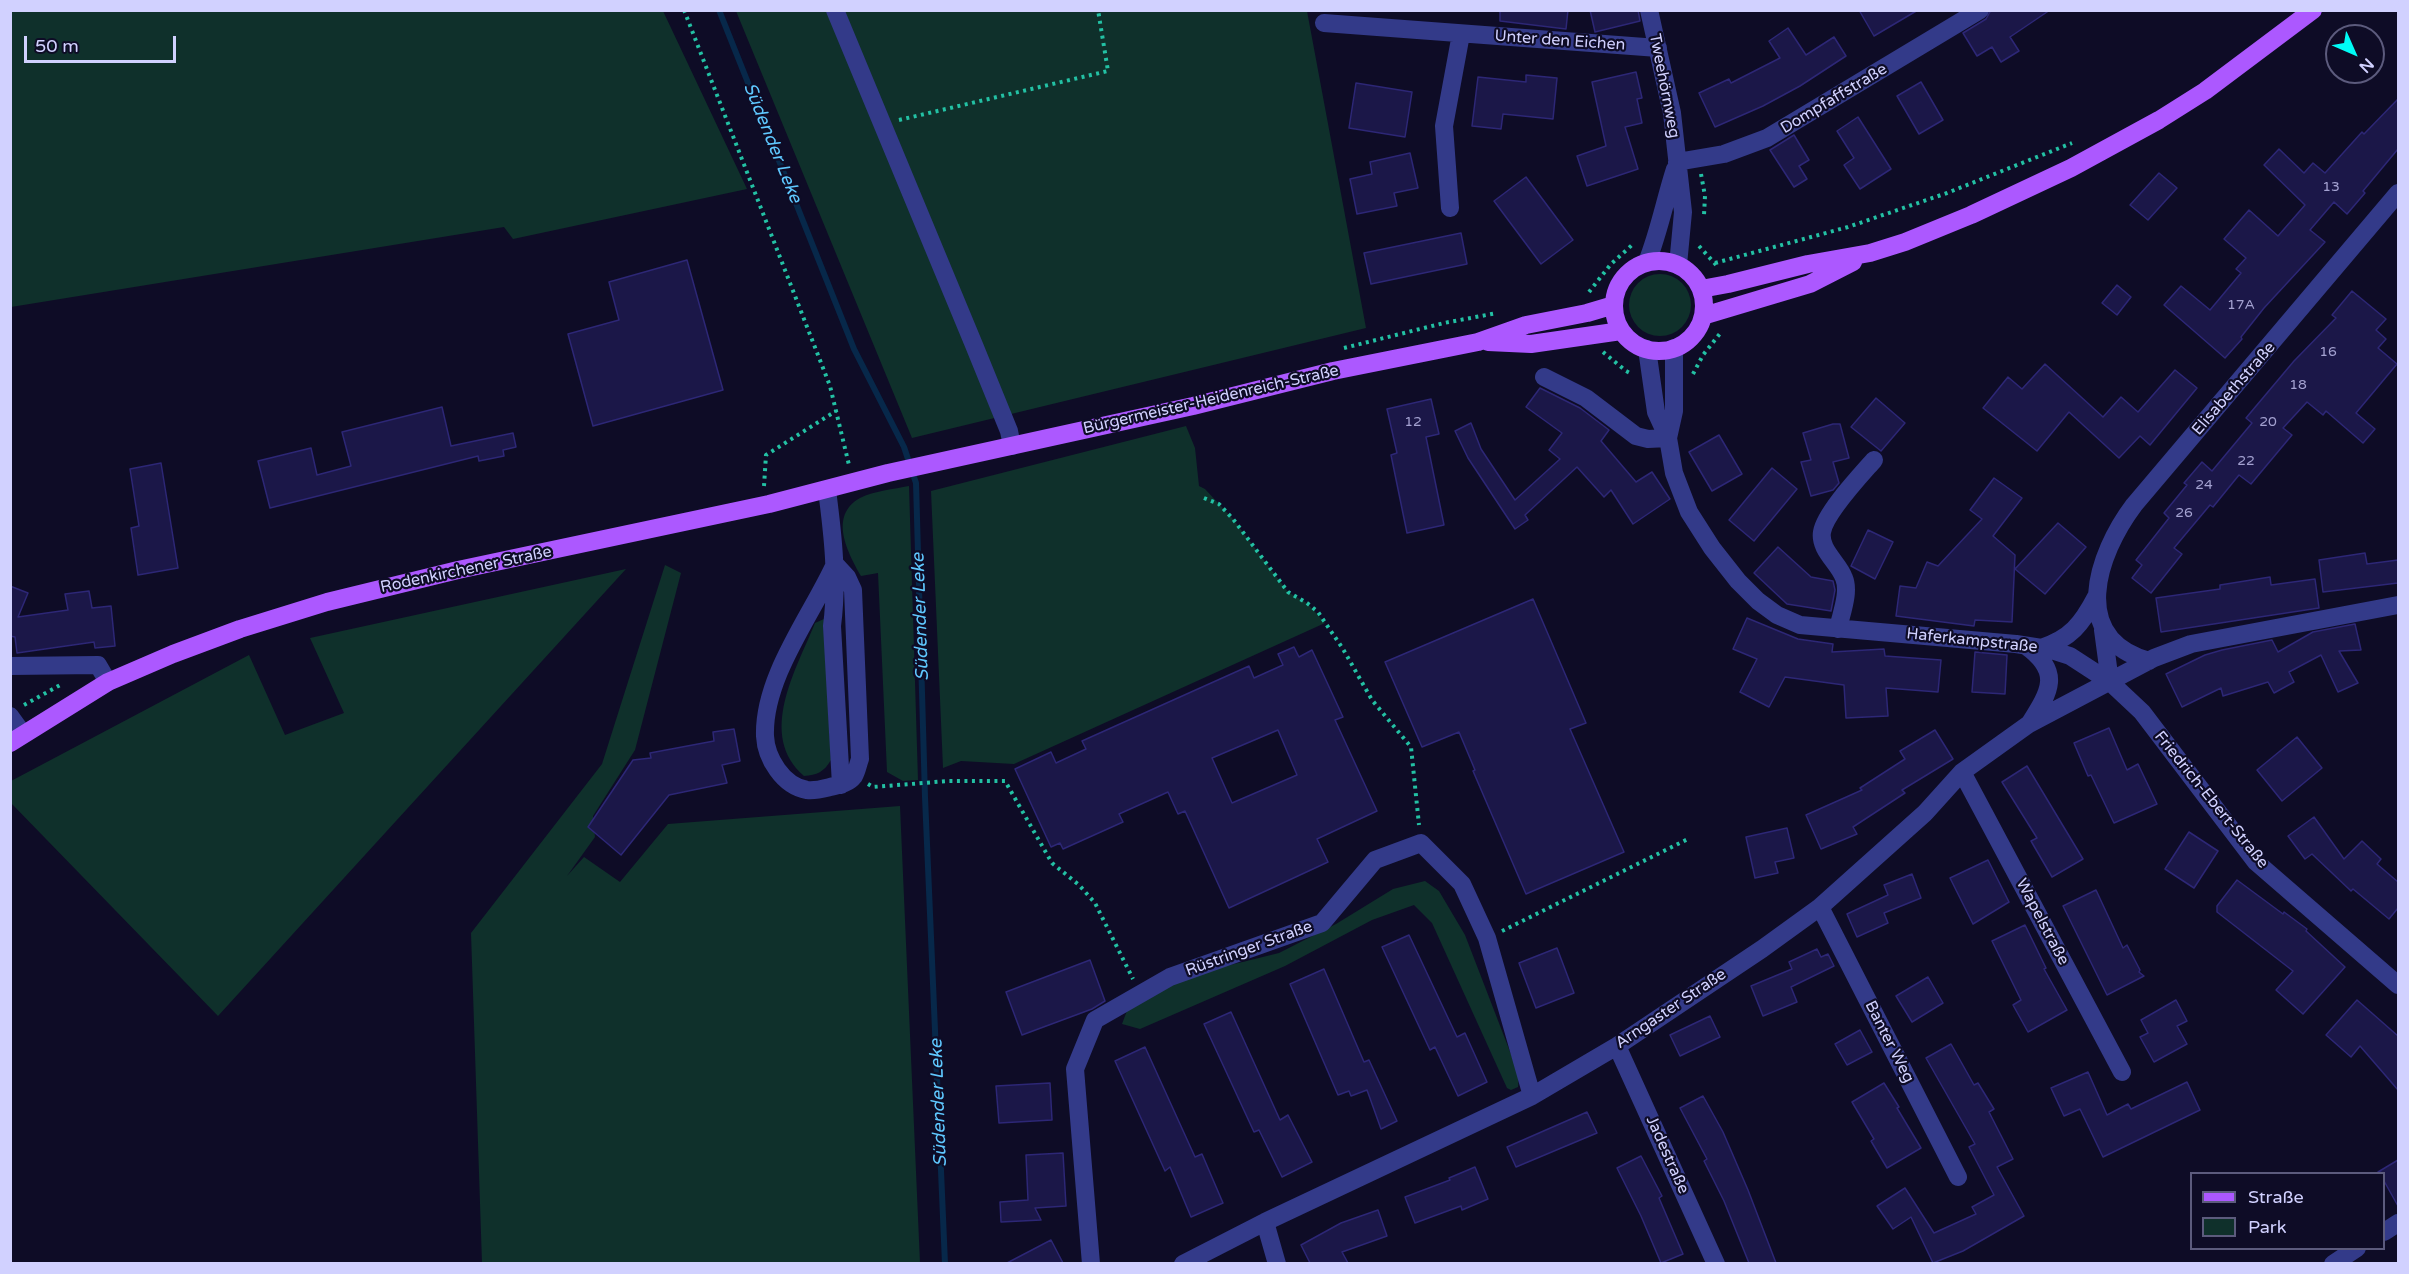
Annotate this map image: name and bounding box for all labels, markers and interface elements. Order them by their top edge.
scale bar [27,24,178,62]
north arrow [2325,24,2385,84]
street label: Unter den Eichen [1494,27,1626,55]
street label: Tweehörnweg [1644,32,1684,140]
text: 50 m [35,35,79,57]
text: N [2355,54,2378,77]
street label: Dompfaffstraße [1777,60,1891,138]
water label: Südender Leke [738,80,806,206]
house number: 13 [2322,179,2340,195]
house number: 17A [2227,297,2255,313]
street label: Elisabethstraße [2188,338,2280,440]
house number: 16 [2319,344,2337,360]
street label: Bürgermeister-Heidenreich-Straße [1081,361,1341,439]
house number: 18 [2289,377,2307,393]
house number: 12 [1404,414,1422,430]
house number: 20 [2259,414,2277,430]
house number: 22 [2237,453,2255,469]
house number: 24 [2195,477,2213,493]
house number: 26 [2175,505,2193,521]
street label: Rodenkirchener Straße [379,542,553,598]
water label: Südender Leke [908,553,934,681]
street label: Haferkampstraße [1906,625,2038,657]
street label: Friedrich-Ebert-Straße [2150,728,2272,872]
street label: Wapelstraße [2011,875,2073,969]
street label: Rüstringer Straße [1183,917,1315,981]
street label: Arngaster Straße [1612,965,1730,1053]
street label: Banter Weg [1860,998,1918,1086]
water label: Südender Leke [926,1039,952,1167]
street label: Jadestraße [1641,1113,1693,1197]
legend [2190,1172,2385,1250]
text: Straße [2248,1186,2304,1208]
text: Park [2248,1216,2286,1238]

